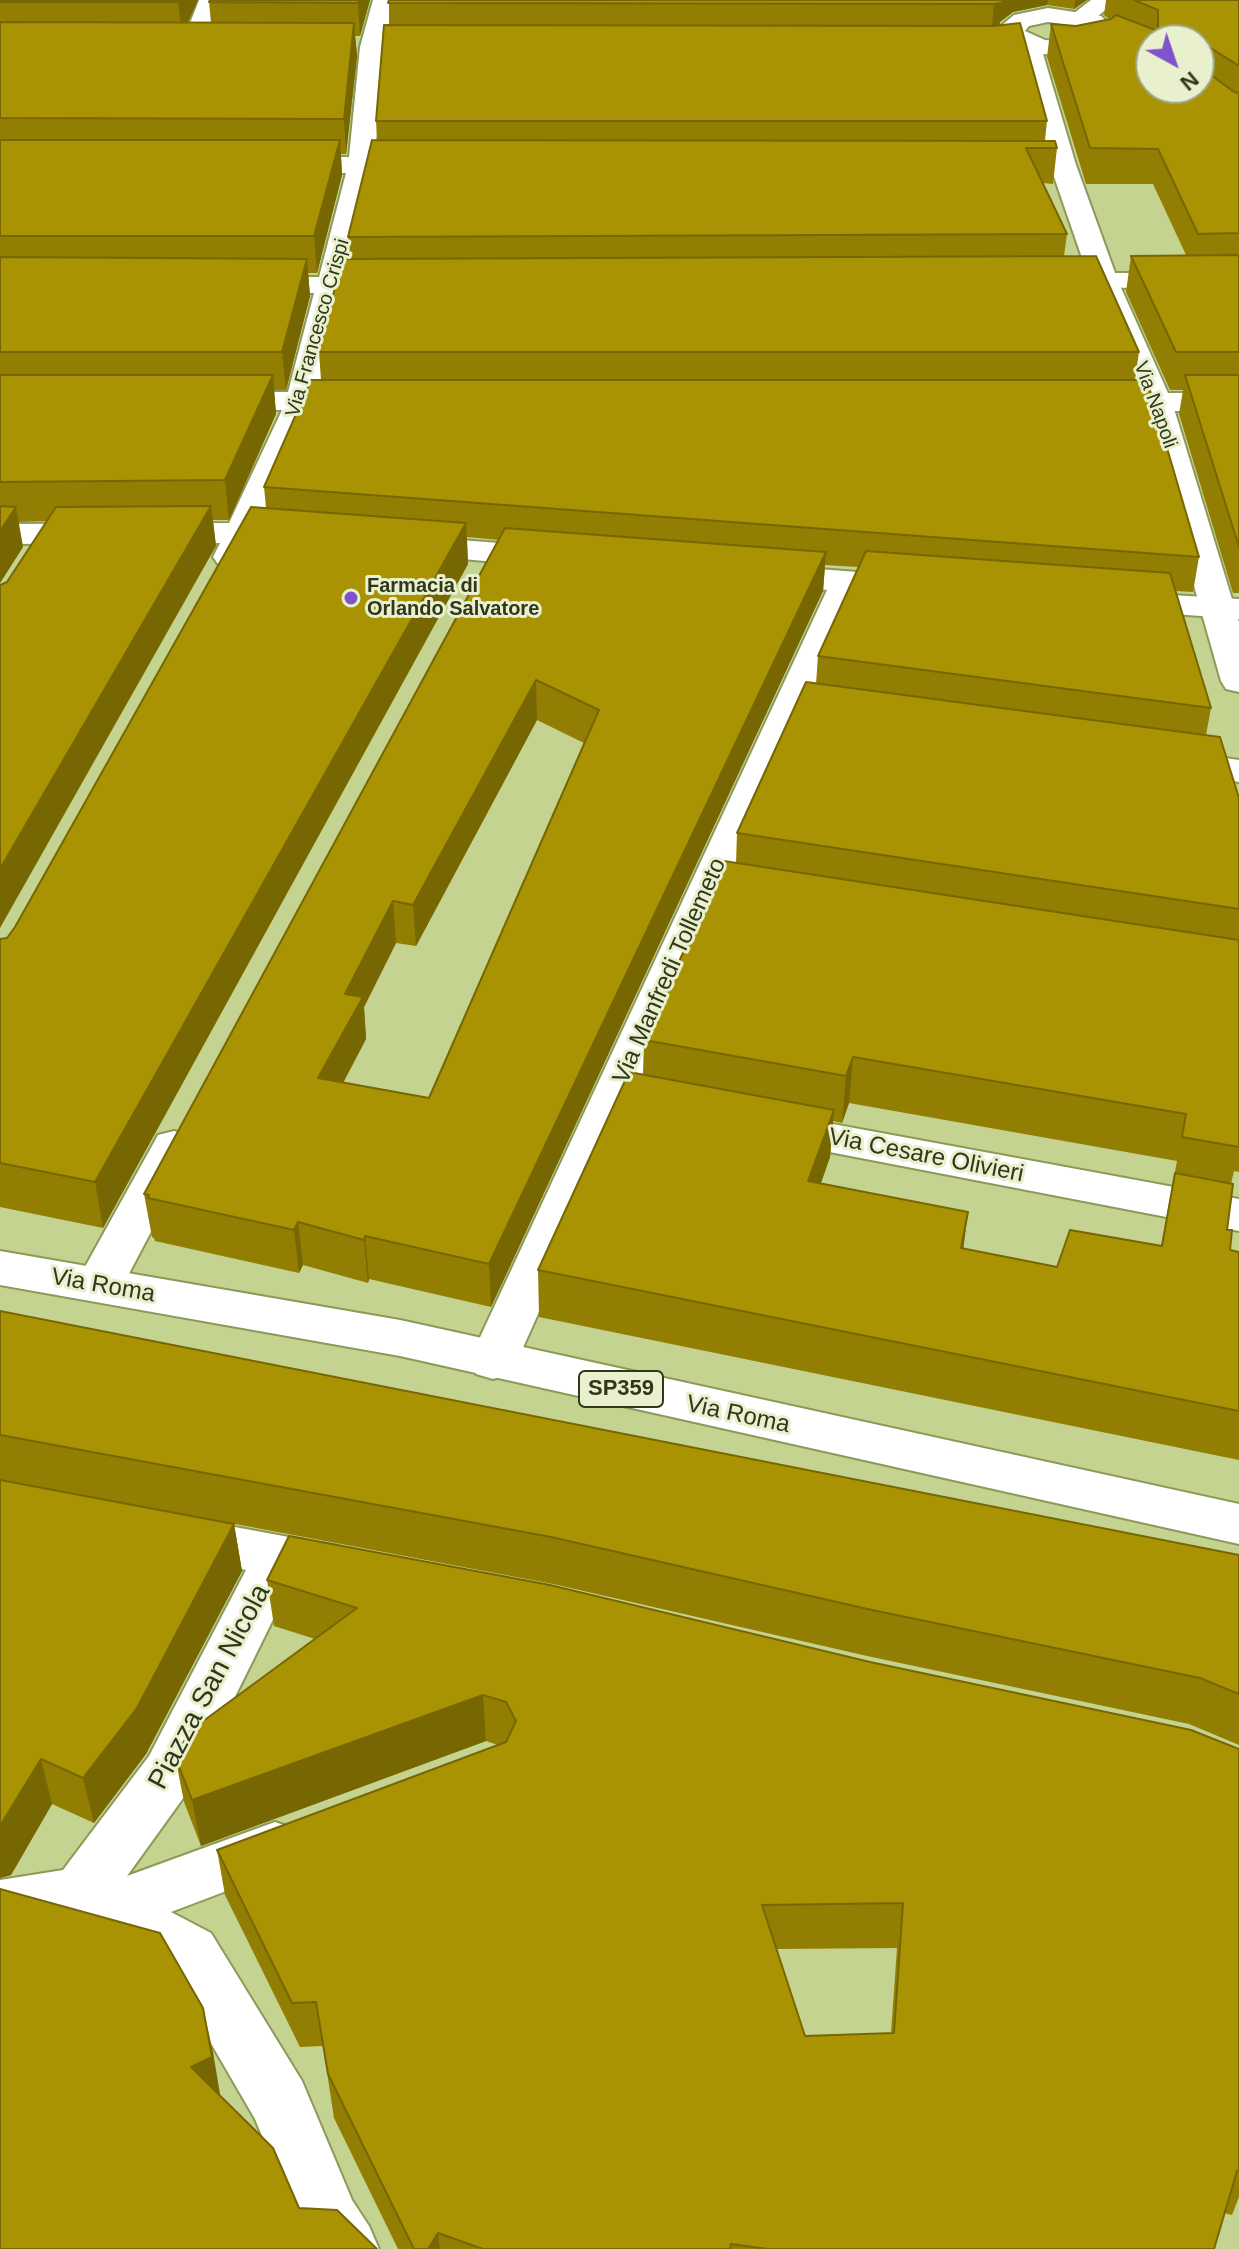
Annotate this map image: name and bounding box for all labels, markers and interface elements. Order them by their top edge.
north arrow [1135,24,1215,104]
text: N [1175,67,1204,96]
street label: Via Francesco Crispi [281,236,355,420]
street label: Via Napoli [1128,358,1182,452]
place label: Farmacia di Orlando Salvatore [367,574,539,621]
marker: Farmacia di Orlando Salvatore [342,589,360,607]
street label: Via Manfredi Tollemeto [607,854,733,1088]
street label: Via Cesare Olivieri [826,1123,1026,1189]
street label: Via Roma [49,1263,157,1309]
road number: SP359 [579,1371,663,1407]
street label: Via Roma [684,1390,792,1440]
street label: Piazza San Nicola [142,1579,278,1795]

